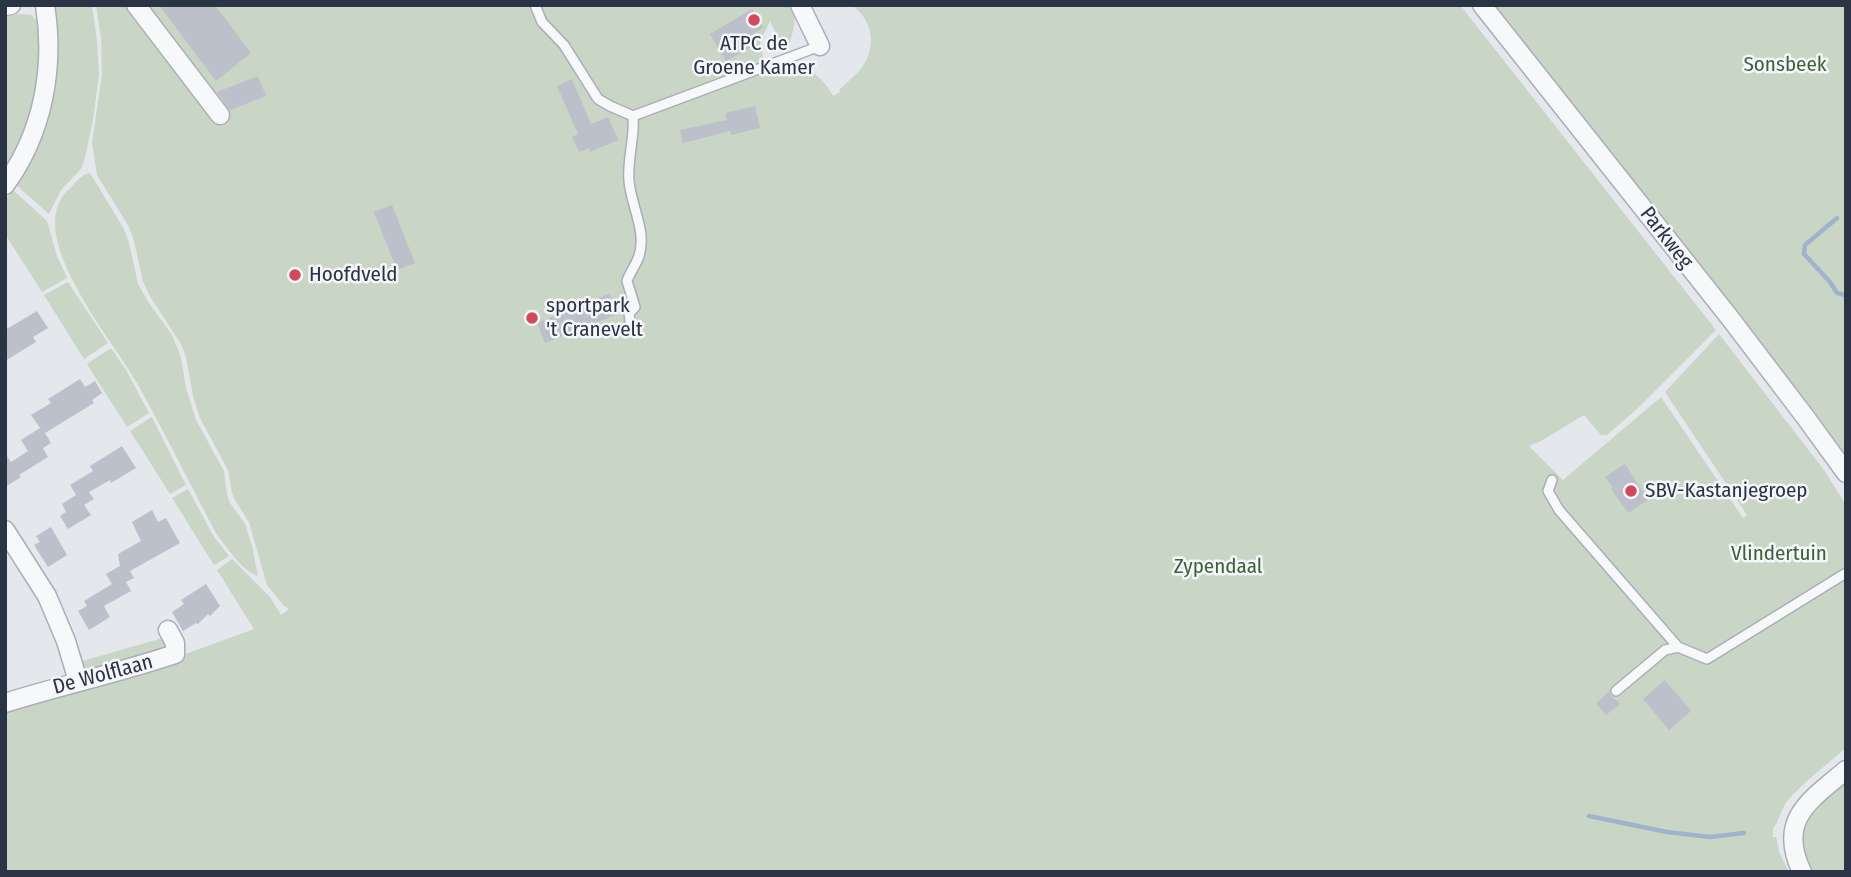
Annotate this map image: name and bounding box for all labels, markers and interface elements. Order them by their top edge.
marker: ATPC de Groene Kamer [746,12,762,28]
place label: ATPC de Groene Kamer [693,31,815,81]
park label: Sonsbeek [1743,52,1827,78]
street label: Parkweg [1634,202,1698,274]
place label: Hoofdveld [309,262,398,288]
marker: Hoofdveld [287,267,303,283]
place label: sportpark 't Cranevelt [546,293,643,343]
marker: sportpark 't Cranevelt [524,310,540,326]
place label: SBV-Kastanjegroep [1645,478,1808,504]
marker: SBV-Kastanjegroep [1623,483,1639,499]
park label: Vlindertuin [1731,541,1827,567]
park label: Zypendaal [1174,554,1262,580]
street label: De Wolflaan [50,650,156,700]

